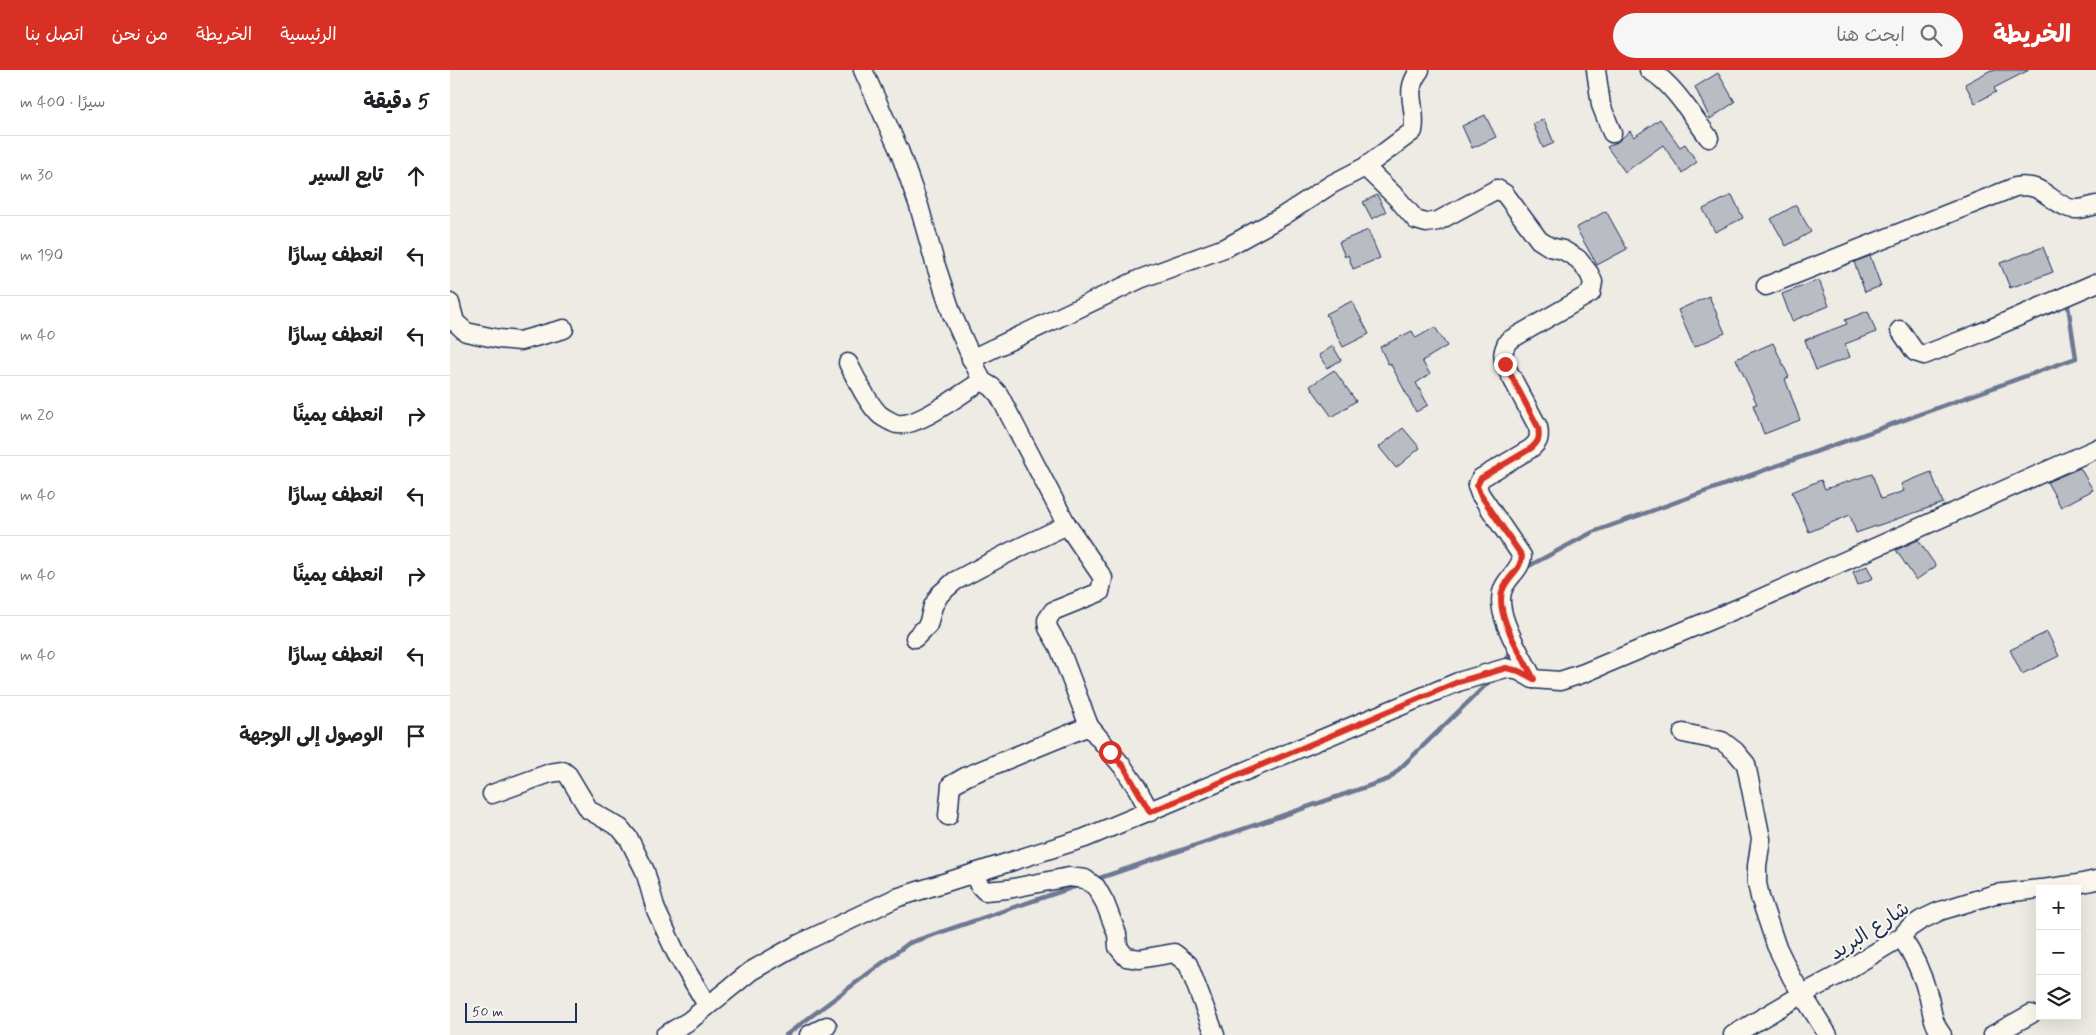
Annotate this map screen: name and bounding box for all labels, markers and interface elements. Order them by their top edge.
search box [1613,13,1963,58]
text: الخريطة [1993,20,2071,51]
icon: search [1917,21,1945,49]
text: اتصل بنا [25,23,84,47]
text: من نحن [112,23,168,47]
text: الخريطة [196,23,252,47]
text: الرئيسية [280,23,337,47]
text: ابحث هنا [1836,23,1905,48]
text: 5 دقيقة [363,88,430,116]
text: سيرًا · 400 m [20,92,105,113]
icon: ahead [402,162,430,190]
text: تابع السير [310,163,383,188]
text: 30 m [20,165,53,186]
icon: left [402,242,430,270]
text: انعطف يسارًا [288,243,383,268]
text: 190 m [20,245,63,266]
icon: left [402,322,430,350]
text: انعطف يسارًا [288,323,383,348]
text: 40 m [20,325,56,346]
route end [1494,353,1517,376]
icon: right [402,402,430,430]
text: انعطف يمينًا [293,403,383,428]
text: 20 m [20,405,54,426]
icon: left [402,482,430,510]
text: انعطف يسارًا [288,483,383,508]
text: 40 m [20,485,56,506]
icon: right [402,562,430,590]
text: انعطف يمينًا [293,563,383,588]
text: 40 m [20,565,56,586]
icon: left [402,642,430,670]
text: انعطف يسارًا [288,643,383,668]
text: 40 m [20,645,56,666]
icon: arrive [402,722,430,750]
text: الوصول إلى الوجهة [239,723,383,748]
route start [1099,741,1122,764]
map controls [2036,885,2081,1020]
button: + [2036,885,2081,930]
street label: شارع البريد [1824,895,1915,967]
button: − [2036,930,2081,975]
button: layers [2036,975,2081,1020]
scale bar [465,1000,578,1023]
text: 50 m [472,1003,503,1021]

